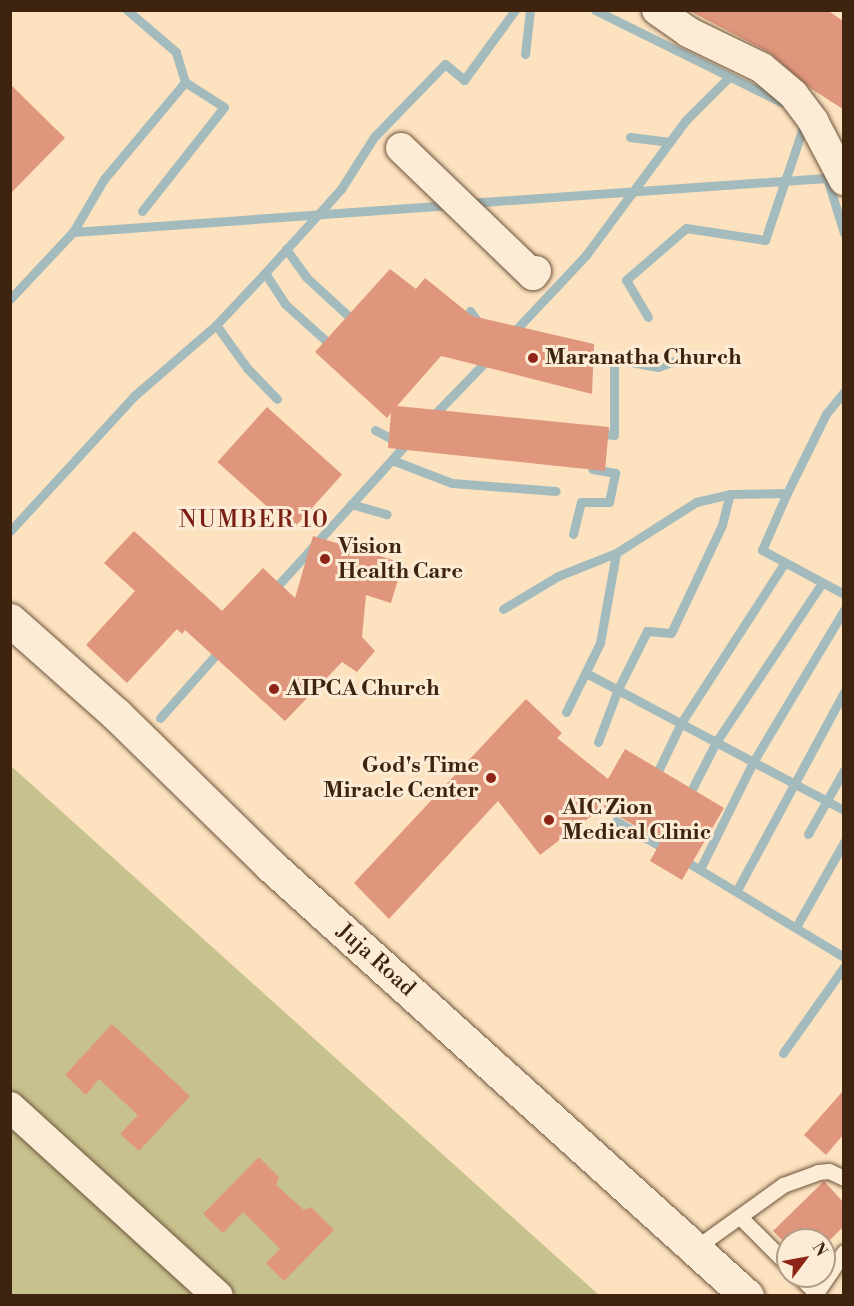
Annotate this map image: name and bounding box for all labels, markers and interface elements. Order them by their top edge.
place label: Maranatha Church [545,345,742,371]
marker: Maranatha Church [526,351,540,365]
district label: NUMBER 10 [179,507,329,535]
place label: Vision Health Care [338,533,463,584]
marker: Vision Health Care [316,550,334,568]
place label: AIPCA Church [286,676,440,702]
marker: AIPCA Church [267,682,281,696]
place label: God's Time Miracle Center [323,752,479,804]
marker: God's Time Miracle Center [484,771,498,785]
place label: AIC Zion Medical Clinic [562,794,711,846]
marker: AIC Zion Medical Clinic [540,811,558,829]
street label: Juja Road [332,918,420,1002]
north arrow [776,1228,836,1288]
text: N [808,1239,831,1260]

